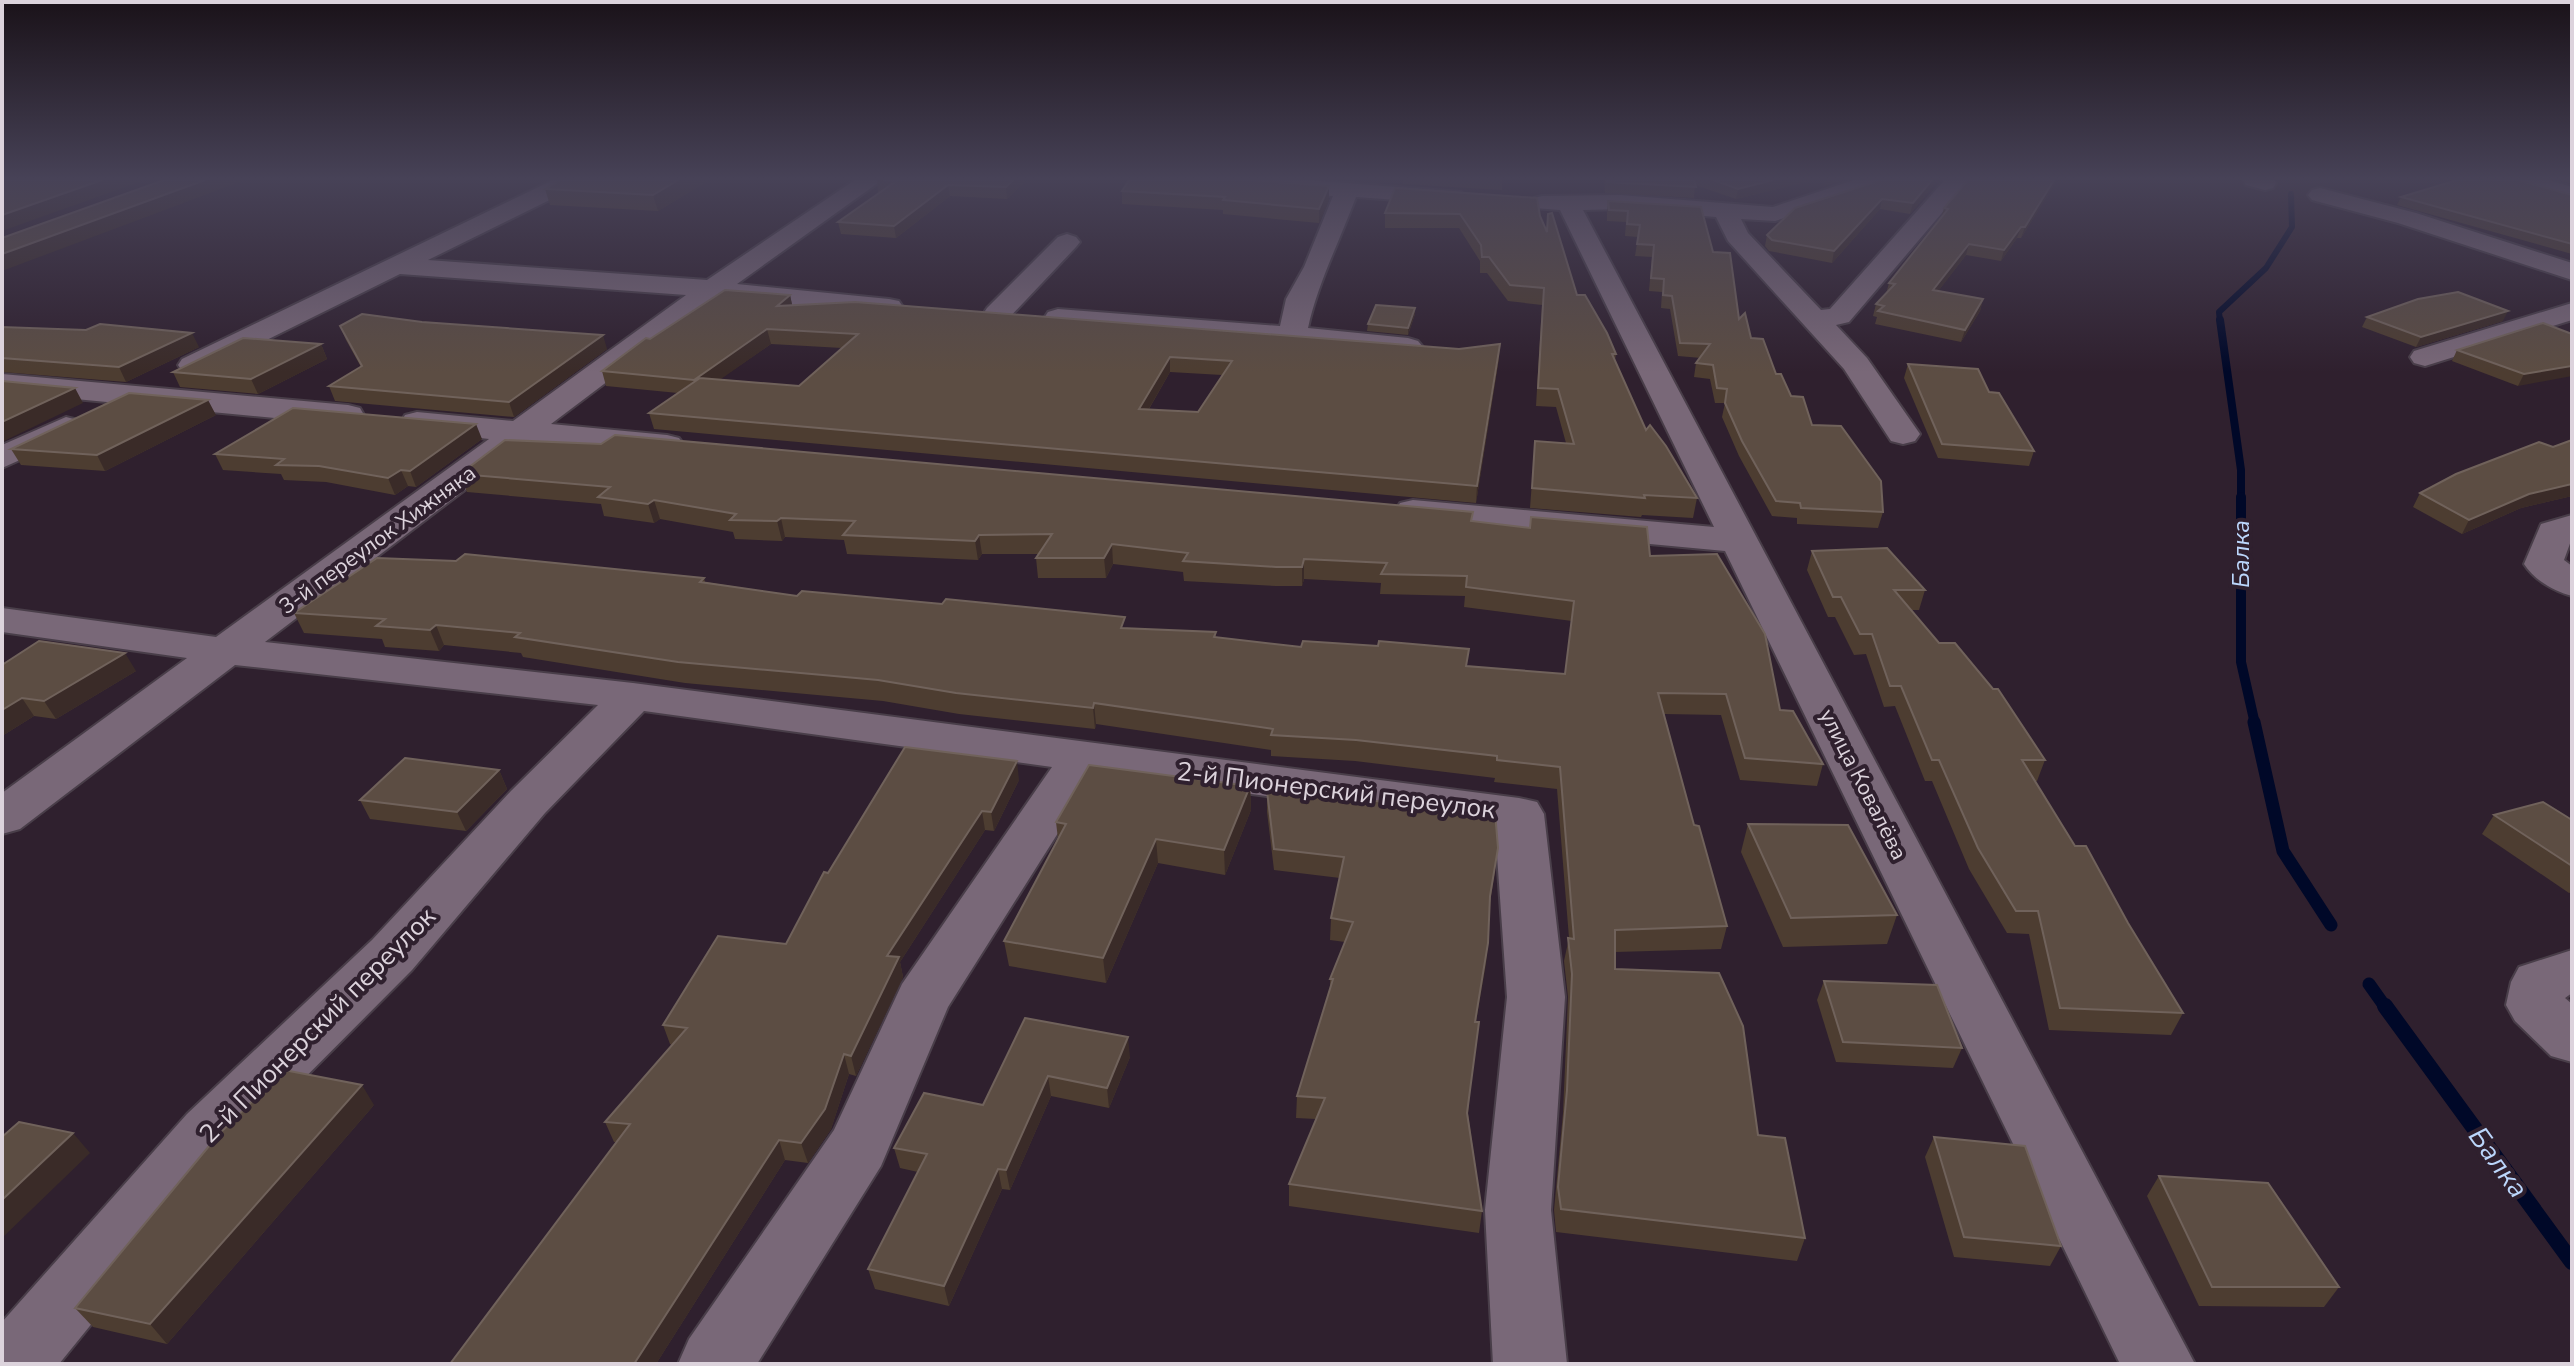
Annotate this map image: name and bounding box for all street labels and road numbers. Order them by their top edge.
street label: 3-й переулок Хижняка [273,458,482,621]
street label: улица Ковалёва [1812,704,1914,865]
street label: 2-й Пионерский переулок [1175,754,1498,827]
street label: 2-й Пионерский переулок [192,899,443,1151]

